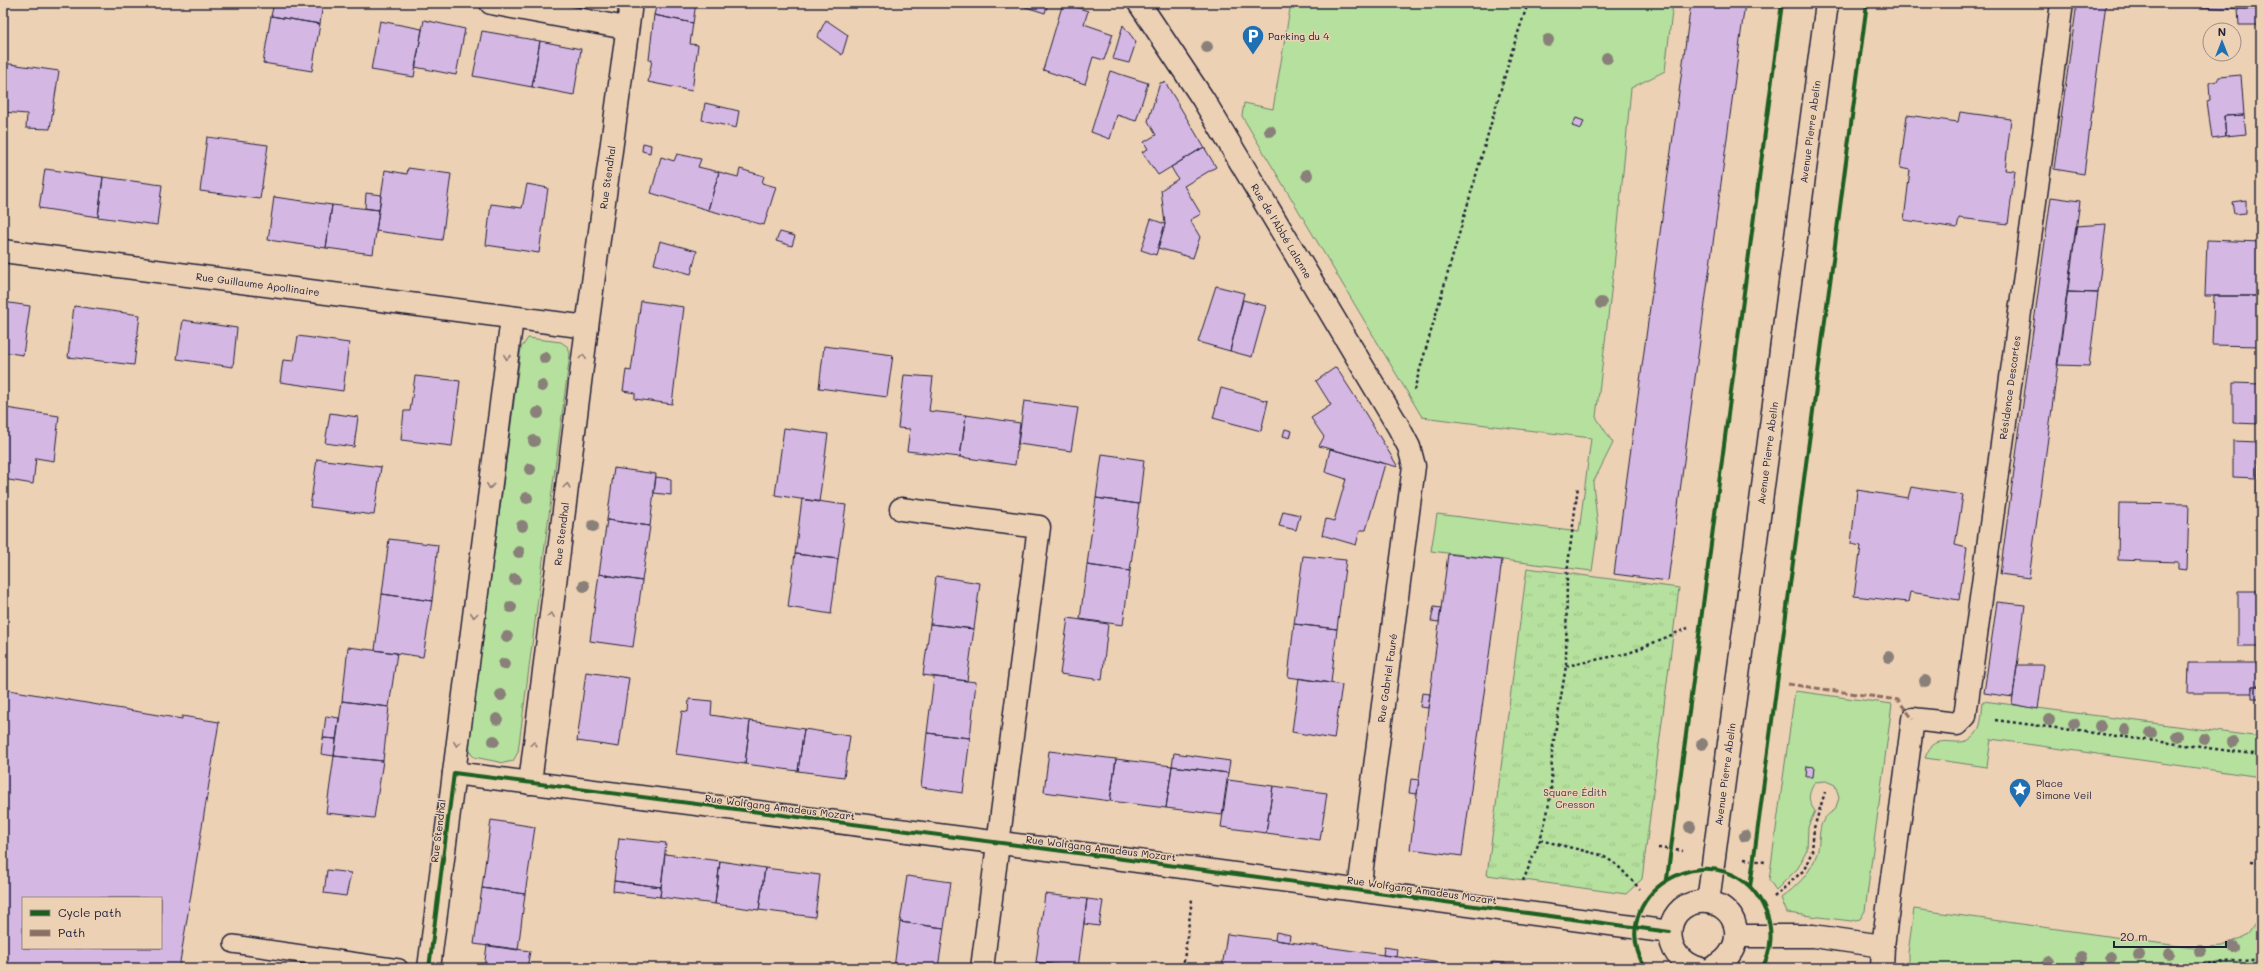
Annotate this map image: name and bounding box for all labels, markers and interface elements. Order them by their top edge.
north arrow [2202,22,2242,62]
parking icon: Parking du 4 [1240,23,1266,56]
text: N [2218,24,2226,39]
place label: Parking du 4 [1268,29,1329,43]
street label: Avenue Pierre Abelin [1796,80,1824,184]
street label: Rue Stendhal [596,145,619,210]
street label: Rue de l'Abbé Lalanne [1248,181,1315,281]
street label: Rue Guillaume Apollinaire [195,269,321,299]
street label: Résidence Descartes [1996,335,2024,440]
one-way arrow [503,354,512,360]
one-way arrow [578,354,587,360]
street label: Avenue Pierre Abelin [1754,401,1781,505]
one-way arrow [486,483,495,489]
one-way arrow [562,483,571,489]
street label: Rue Stendhal [550,501,572,566]
one-way arrow [470,612,479,618]
one-way arrow [546,612,555,618]
street label: Rue Gabriel Fauré [1374,633,1400,723]
street label: Avenue Pierre Abelin [1711,722,1739,826]
one-way arrow [453,740,462,747]
one-way arrow [530,741,539,747]
place icon: Place Simone Veil [2007,776,2033,809]
place label: Place Simone Veil [2036,776,2092,802]
park label: Square Édith Cresson [1543,785,1607,811]
street label: Rue Wolfgang Amadeus Mozart [704,791,856,823]
street label: Rue Stendhal [427,799,449,863]
street label: Rue Wolfgang Amadeus Mozart [1025,832,1177,864]
street label: Rue Wolfgang Amadeus Mozart [1346,873,1498,907]
legend [22,897,162,949]
text: Cycle path [58,904,121,920]
scale bar [2114,923,2226,949]
text: Path [58,924,85,940]
text: 20 m [2120,928,2148,944]

